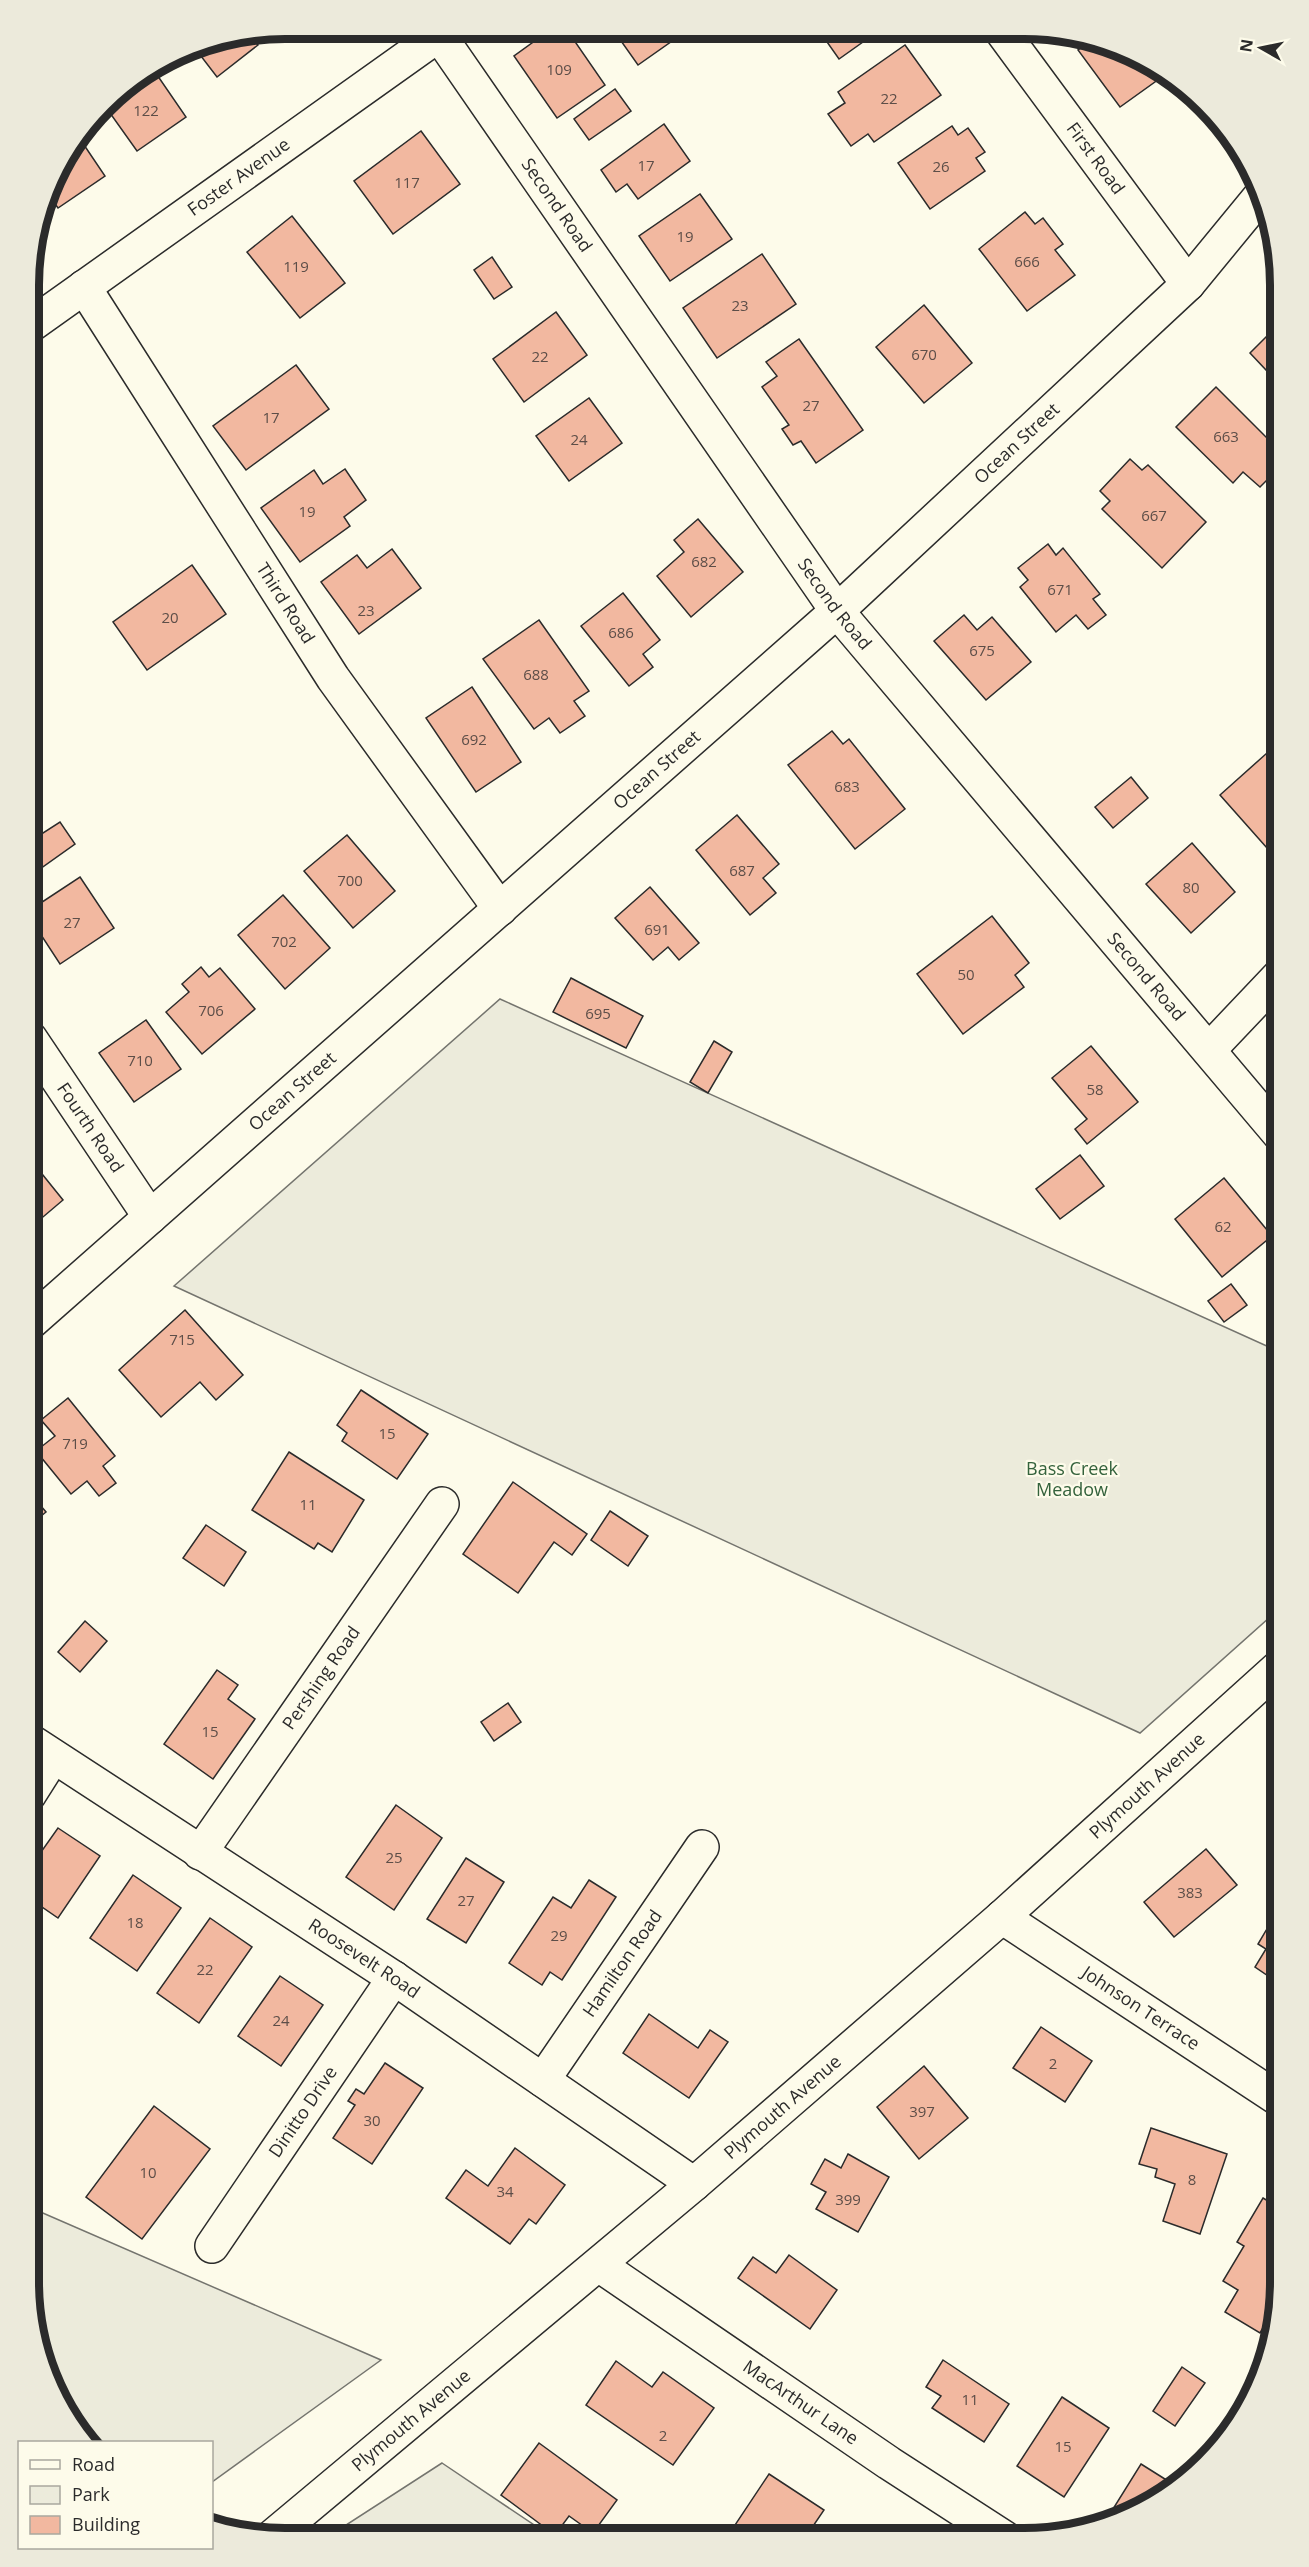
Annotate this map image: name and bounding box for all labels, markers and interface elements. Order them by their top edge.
north arrow [1231,18,1291,78]
text: N [1234,38,1258,54]
house number: 109 [546,59,572,79]
house number: 22 [880,88,898,108]
house number: 122 [133,100,159,120]
street label: First Road [1062,117,1131,199]
street label: Foster Avenue [182,132,294,221]
street label: Second Road [517,153,598,256]
house number: 17 [637,155,655,175]
house number: 26 [932,156,950,176]
house number: 117 [394,172,420,192]
house number: 19 [676,226,694,246]
house number: 666 [1014,251,1040,271]
house number: 119 [283,256,309,276]
house number: 23 [731,295,749,315]
house number: 670 [911,344,937,364]
house number: 22 [531,346,549,366]
house number: 27 [802,395,820,415]
street label: Ocean Street [968,397,1064,489]
house number: 17 [262,407,280,427]
house number: 663 [1213,426,1239,446]
house number: 24 [570,429,588,449]
house number: 19 [298,501,316,521]
house number: 667 [1141,505,1167,525]
house number: 682 [691,551,717,571]
street label: Second Road [793,553,878,654]
street label: Third Road [252,558,321,648]
house number: 671 [1047,579,1073,599]
house number: 23 [357,600,375,620]
house number: 20 [161,607,179,627]
house number: 686 [608,622,634,642]
house number: 675 [969,640,995,660]
house number: 688 [523,664,549,684]
street label: Ocean Street [607,724,705,814]
house number: 692 [461,729,487,749]
house number: 683 [834,776,860,796]
house number: 687 [729,860,755,880]
house number: 700 [337,870,363,890]
house number: 80 [1182,877,1200,897]
house number: 27 [63,912,81,932]
house number: 691 [644,919,670,939]
street label: Second Road [1103,927,1191,1025]
house number: 702 [271,931,297,951]
house number: 50 [957,964,975,984]
house number: 706 [198,1000,224,1020]
house number: 695 [585,1003,611,1023]
street label: Ocean Street [243,1046,341,1136]
house number: 710 [127,1050,153,1070]
street label: Fourth Road [52,1077,130,1177]
house number: 58 [1086,1079,1104,1099]
house number: 62 [1214,1216,1232,1236]
house number: 715 [169,1329,195,1349]
house number: 15 [378,1423,396,1443]
house number: 719 [62,1433,88,1453]
park label: Bass Creek Meadow [1026,1456,1118,1501]
house number: 11 [299,1494,317,1514]
street label: Pershing Road [276,1621,365,1734]
house number: 15 [201,1721,219,1741]
street label: Plymouth Avenue [1084,1727,1209,1844]
house number: 25 [385,1847,403,1867]
house number: 383 [1177,1882,1203,1902]
house number: 27 [457,1890,475,1910]
street label: Hamilton Road [577,1905,667,2021]
house number: 18 [126,1912,144,1932]
street label: Roosevelt Road [304,1912,425,2003]
house number: 29 [550,1925,568,1945]
house number: 22 [196,1959,214,1979]
street label: Johnson Terrace [1076,1959,1205,2055]
house number: 24 [272,2010,290,2030]
street label: Plymouth Avenue [718,2049,846,2164]
house number: 2 [1049,2053,1057,2073]
street label: Dinitto Drive [263,2061,342,2162]
house number: 397 [909,2101,935,2121]
house number: 30 [363,2110,381,2130]
house number: 10 [139,2162,157,2182]
house number: 8 [1188,2169,1196,2189]
house number: 34 [496,2181,514,2201]
house number: 399 [835,2189,861,2209]
street label: MacArthur Lane [739,2354,863,2450]
street label: Plymouth Avenue [346,2363,475,2476]
house number: 11 [961,2389,979,2409]
house number: 2 [659,2425,667,2445]
house number: 15 [1054,2436,1072,2456]
legend [18,2441,213,2549]
text: Road [72,2452,115,2476]
text: Park [72,2482,110,2506]
text: Building [72,2512,140,2536]

